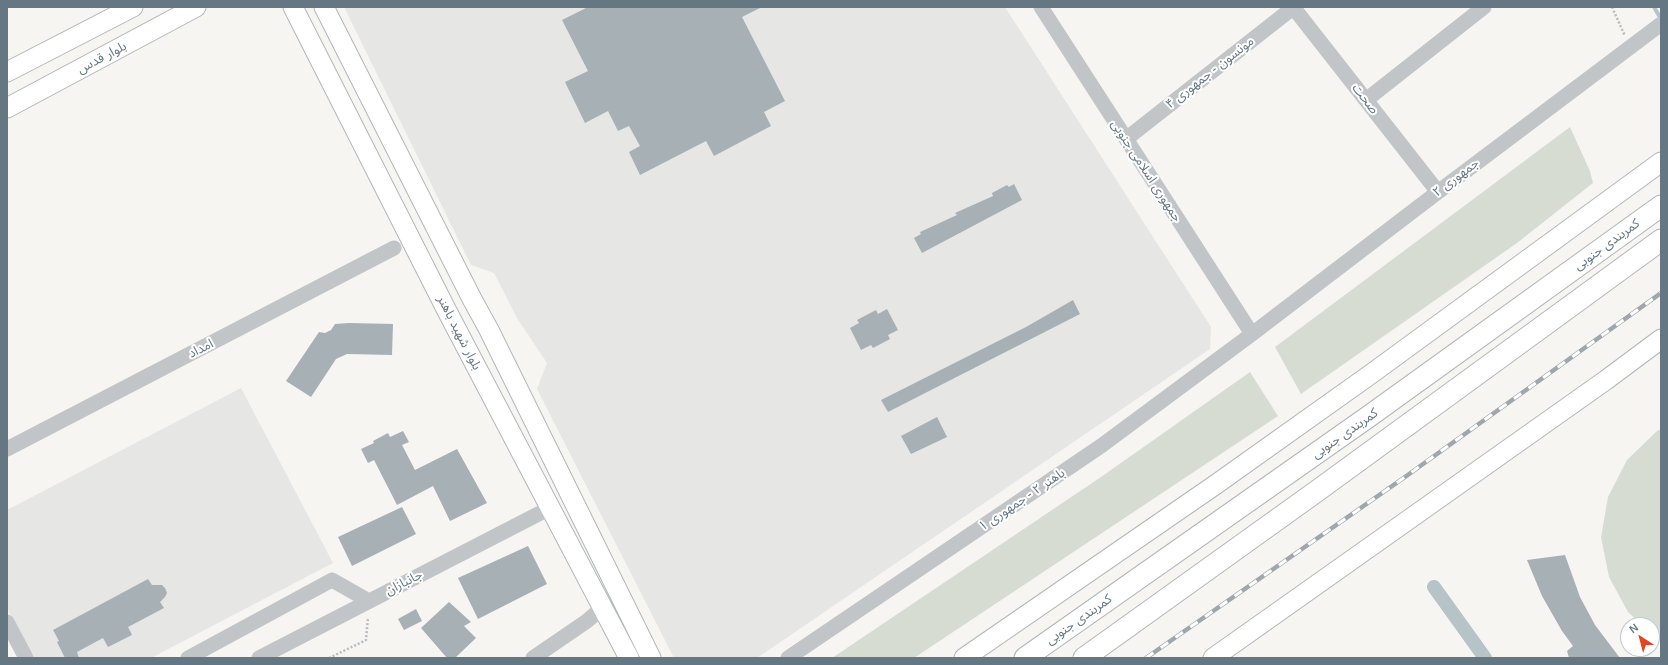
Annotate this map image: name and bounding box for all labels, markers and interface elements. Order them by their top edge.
street label: مونسون - جمهوری ۴ [1163,34,1257,112]
street label: بلوار قدس [75,39,129,77]
street label: صحت [1348,81,1382,117]
street label: جمهوری اسلامی جنوبی [1107,117,1185,225]
street label: جمهوری ۲ [1430,156,1482,200]
street label: کمربندی جنوبی [1571,216,1643,274]
street label: بلوار شهید باهنر [434,293,484,373]
street label: امداد [186,336,216,362]
street label: کمربندی جنوبی [1309,405,1381,463]
street label: باهنر ۲ - جمهوری ۱ [976,465,1068,535]
street label: جانبازان [383,567,425,599]
street label: کمربندی جنوبی [1043,591,1115,649]
north arrow [1620,617,1660,657]
text: N [1627,621,1640,635]

